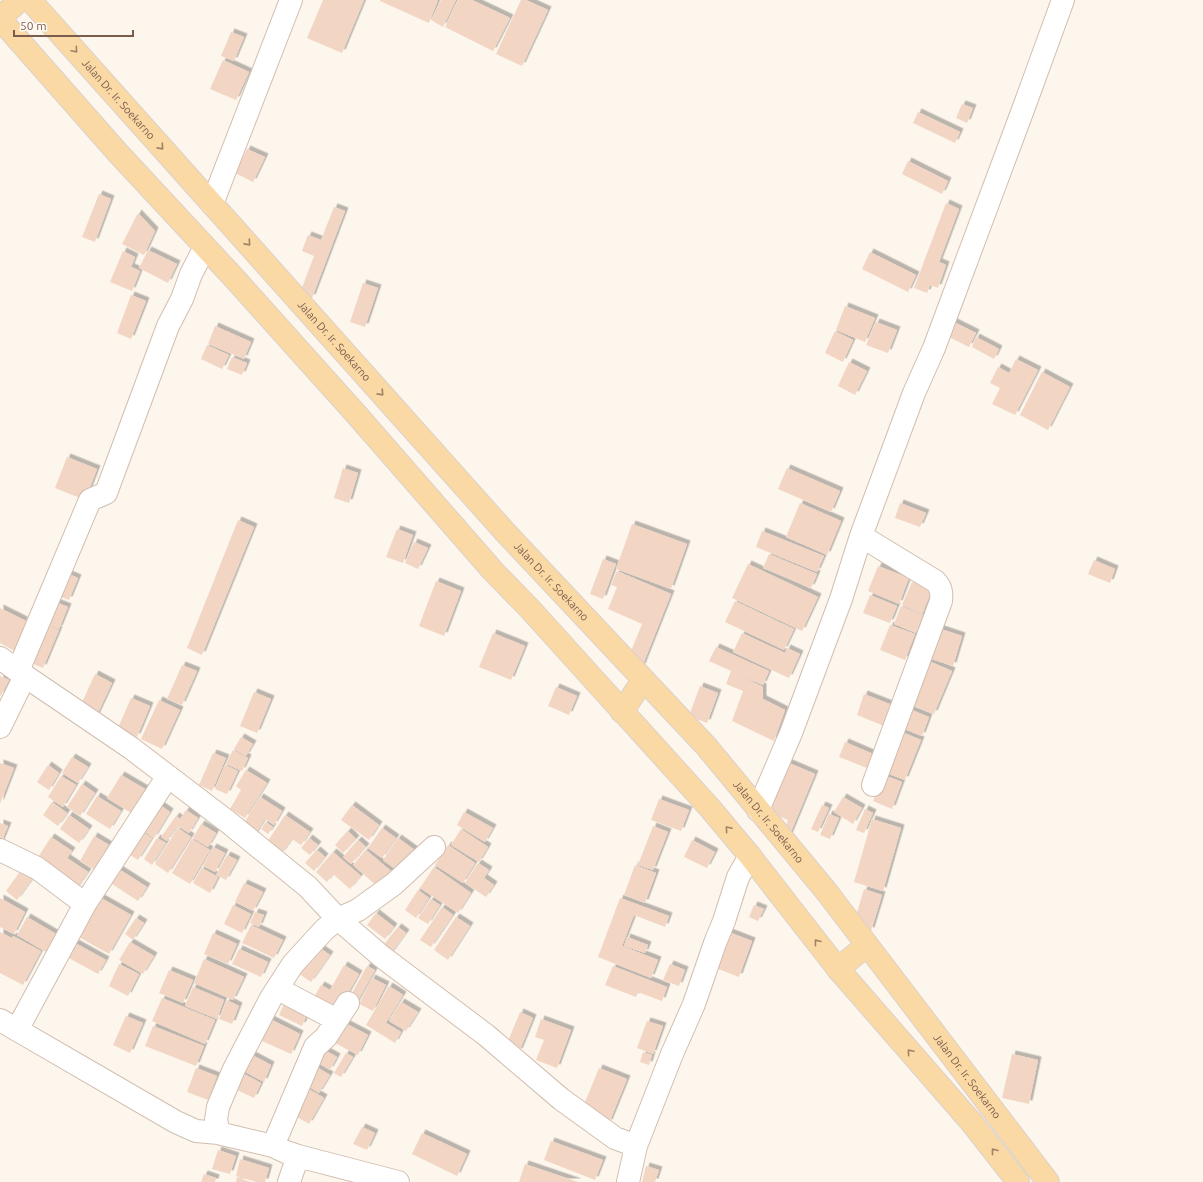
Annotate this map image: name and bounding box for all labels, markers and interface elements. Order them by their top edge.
scale bar [14,12,133,38]
text: 50 m [20,19,47,32]
one-way arrow [70,45,77,52]
street label: Jalan Dr. Ir. Soekarno [80,57,157,142]
one-way arrow [157,142,164,150]
one-way arrow [244,239,251,246]
street label: Jalan Dr. Ir. Soekarno [296,298,373,383]
one-way arrow [377,388,384,396]
street label: Jalan Dr. Ir. Soekarno [512,540,591,623]
street label: Jalan Dr. Ir. Soekarno [731,778,806,865]
one-way arrow [725,826,732,834]
one-way arrow [815,939,822,946]
street label: Jalan Dr. Ir. Soekarno [931,1032,1003,1121]
one-way arrow [908,1049,915,1056]
one-way arrow [992,1149,999,1156]

